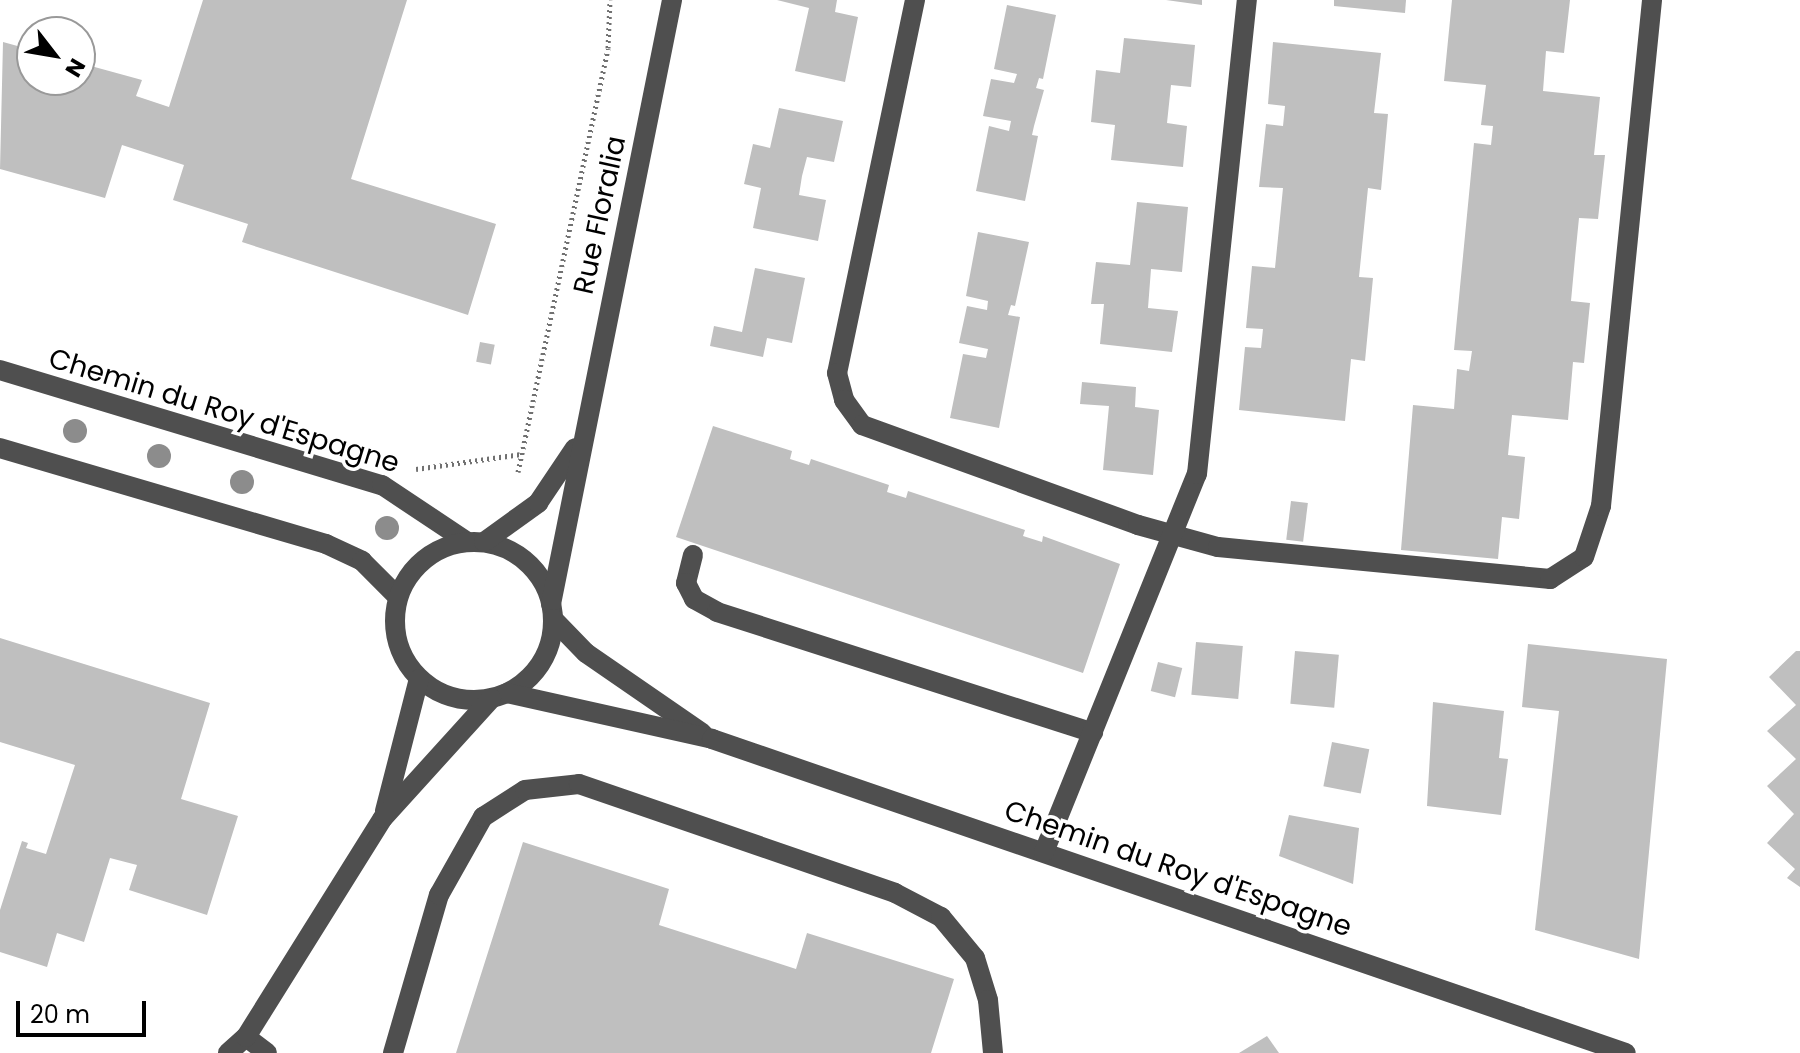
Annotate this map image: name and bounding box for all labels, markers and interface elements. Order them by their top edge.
north arrow [16,16,96,96]
text: N [58,53,93,83]
street label: Rue Floralia [567,133,633,297]
street label: Chemin du Roy d'Espagne [45,342,403,480]
street label: Chemin du Roy d'Espagne [1000,794,1356,944]
scale bar [20,985,150,1035]
text: 20 m [30,998,90,1031]

